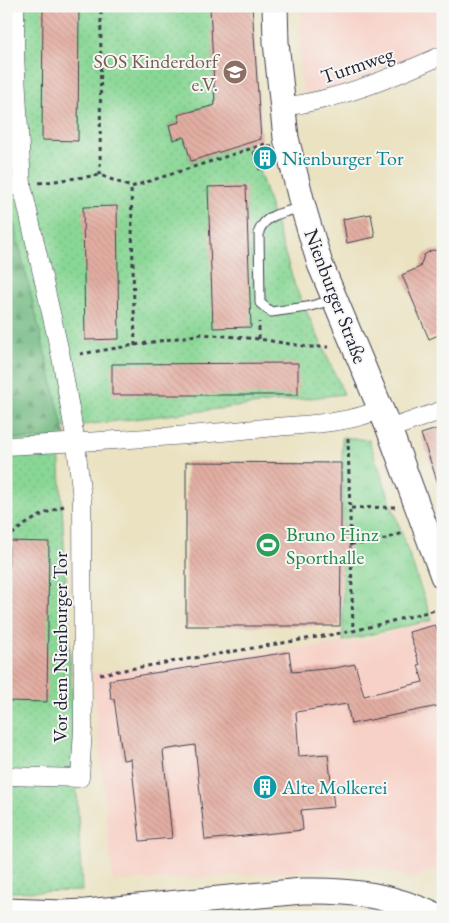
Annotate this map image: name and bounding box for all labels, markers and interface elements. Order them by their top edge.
street label: Turmweg [317,40,397,90]
place label: SOS Kinderdorf e.V. [93,48,221,97]
school or university icon: SOS Kinderdorf e.V. [222,59,248,85]
building icon: Nienburger Tor [252,145,278,171]
place label: Nienburger Tor [282,145,404,171]
street label: Nienburger Straße [298,225,374,367]
place label: Bruno Hinz Sporthalle [286,521,379,570]
sports icon: Bruno Hinz Sporthalle [255,532,281,558]
street label: Vor dem Nienburger Tor [47,551,73,743]
building icon: Alte Molkerei [252,774,278,800]
place label: Alte Molkerei [281,774,387,800]

